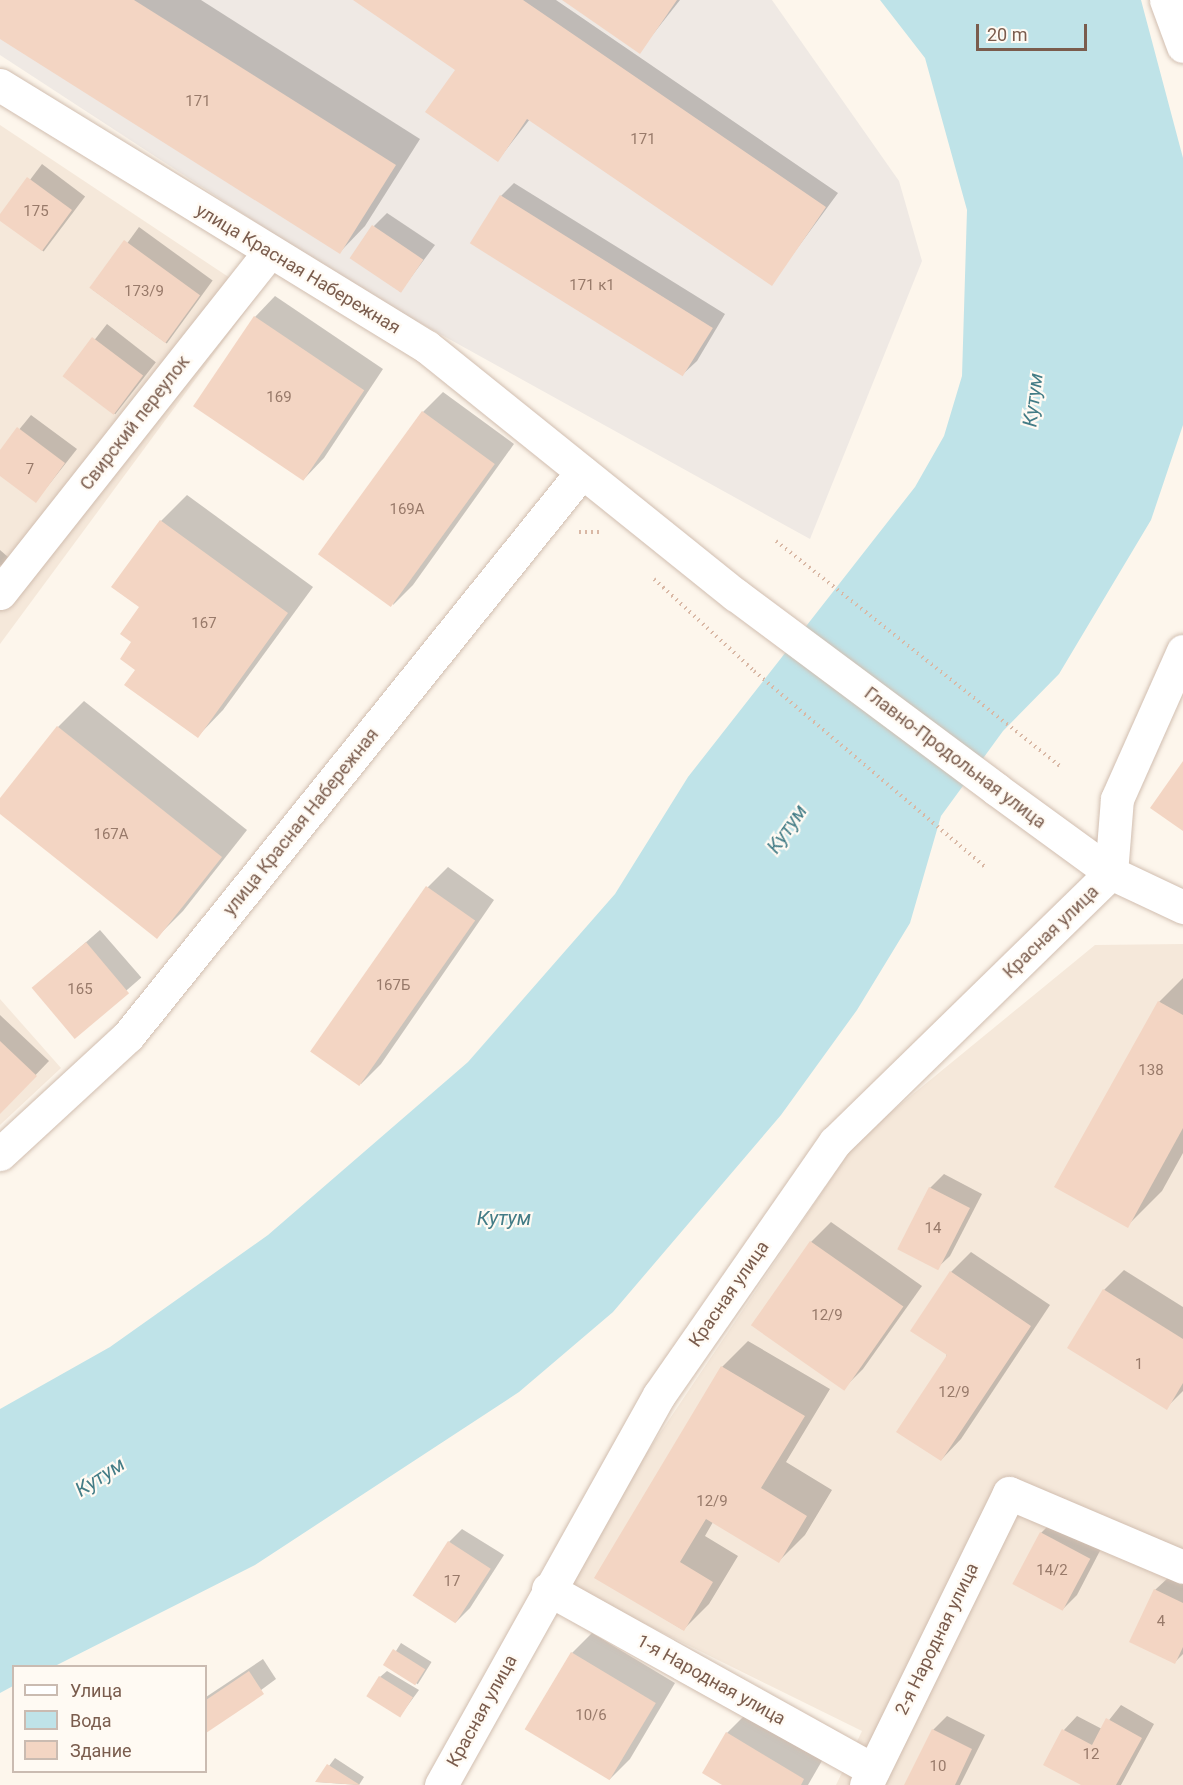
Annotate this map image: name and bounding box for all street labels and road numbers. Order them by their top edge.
street label: улица Красная Набережная [192,199,404,339]
street label: Свирский переулок [76,351,194,495]
street label: Главно-Продольная улица [860,683,1050,833]
street label: улица Красная Набережная [219,724,383,920]
street label: Красная улица [999,881,1103,983]
street label: Красная улица [684,1237,774,1351]
street label: 2-я Народная улица [891,1559,983,1719]
street label: 1-я Народная улица [633,1630,789,1730]
street label: Красная улица [442,1651,522,1771]

